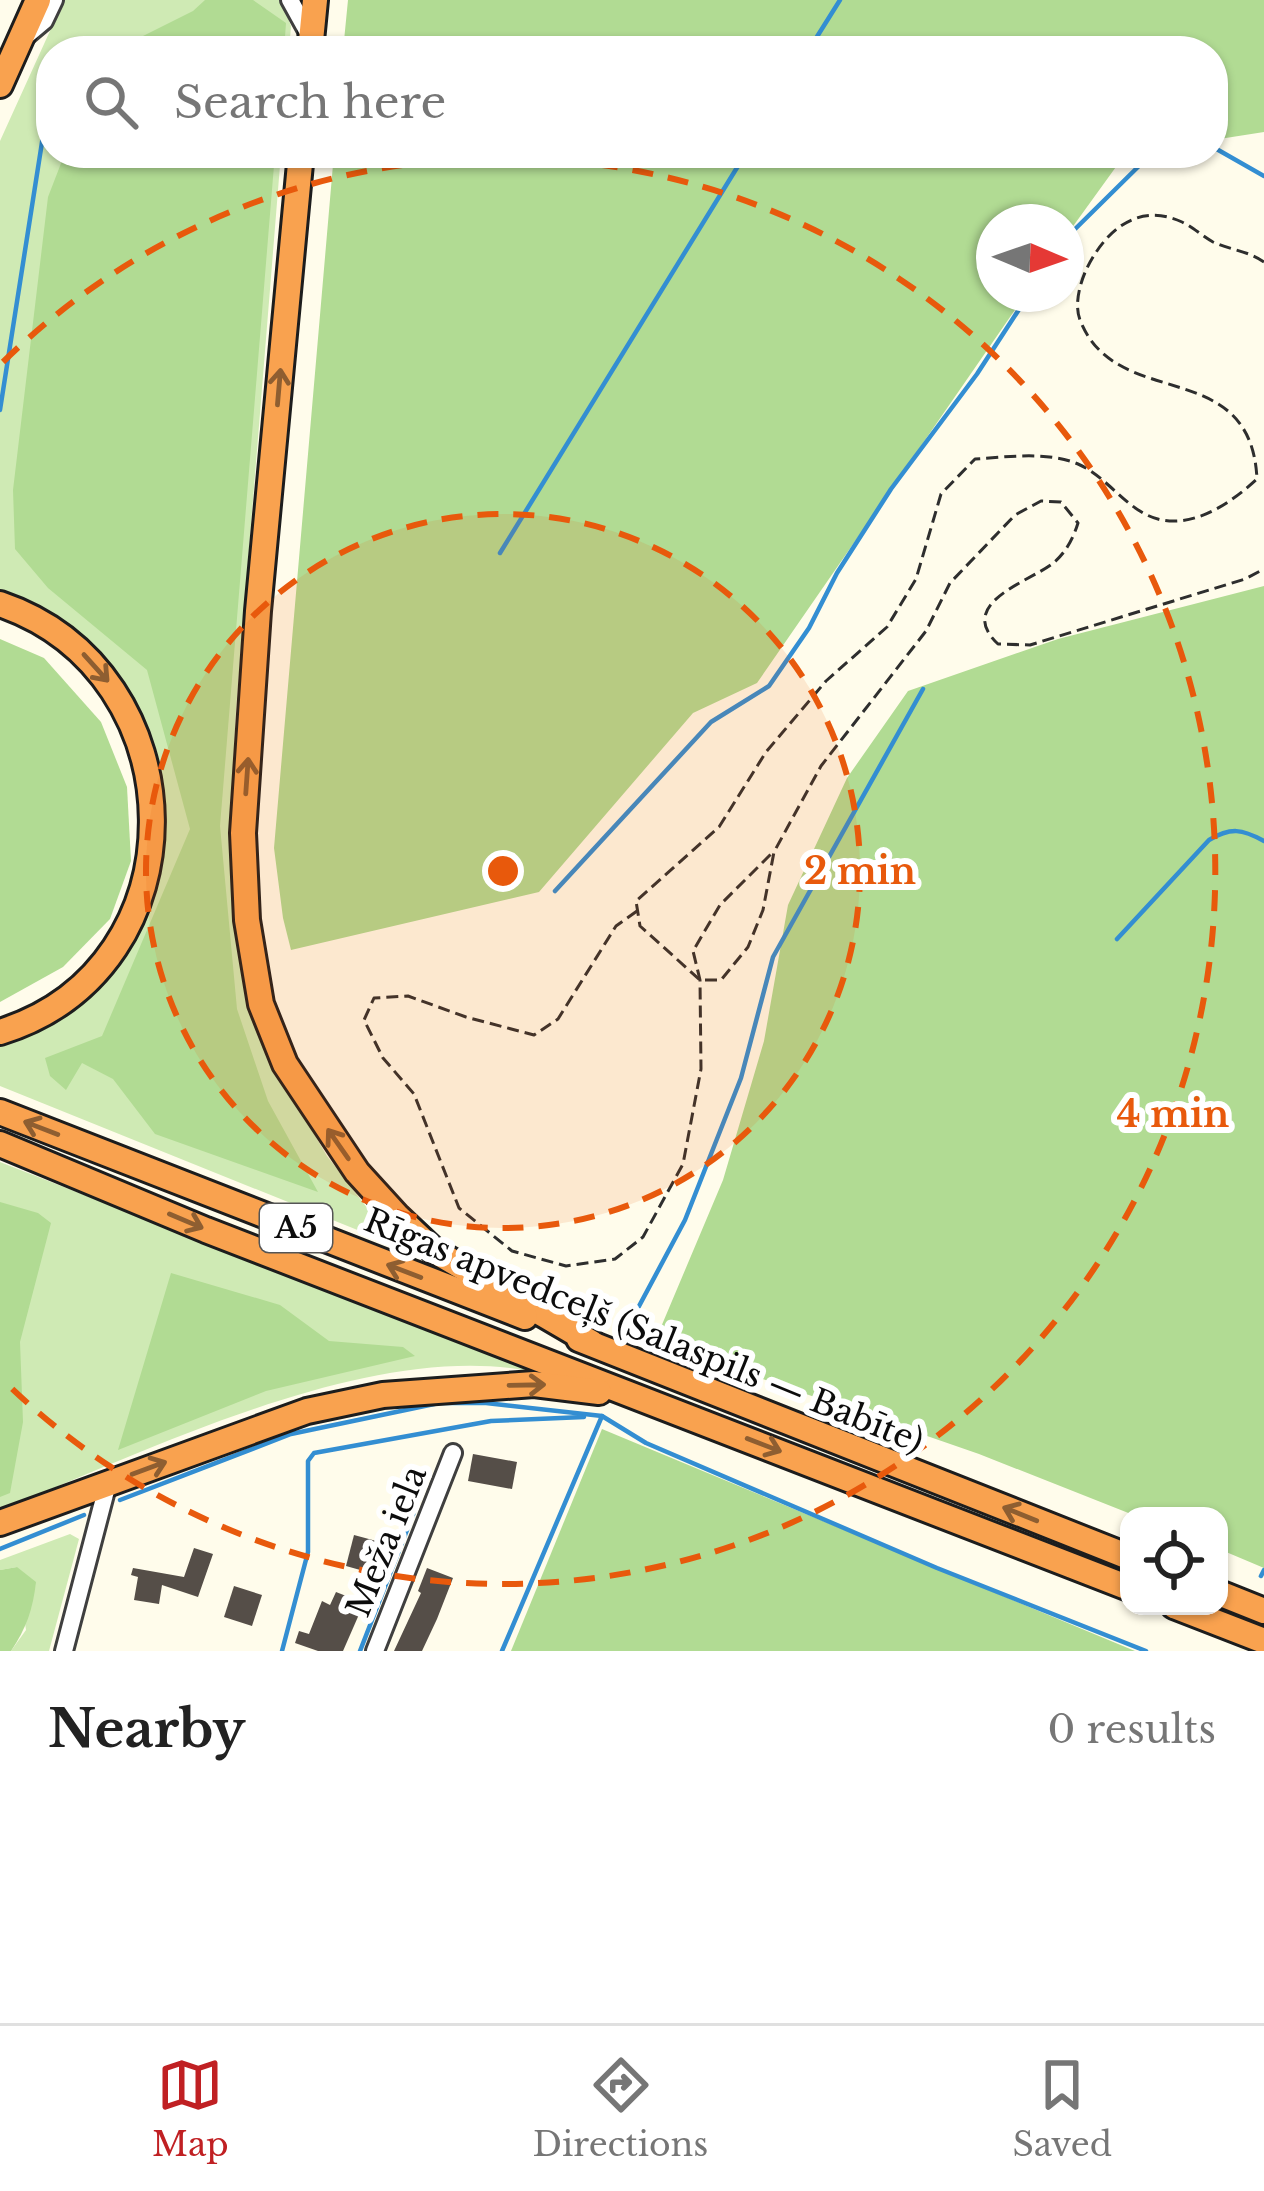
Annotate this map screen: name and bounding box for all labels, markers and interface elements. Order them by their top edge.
search box [36,36,1228,168]
icon: search [78,69,144,135]
text: Search here [174,74,446,130]
north arrow [976,204,1084,312]
one-way arrow [268,368,291,407]
one-way arrow [82,653,109,683]
one-way arrow [236,757,259,796]
text: 2 min [804,849,916,894]
centre of rings [482,850,524,892]
text: 4 min [1117,1092,1229,1137]
one-way arrow [24,1116,61,1138]
one-way arrow [326,1128,351,1161]
street label: Rīgas apvedceļš (Salaspils — Babīte) [358,1199,929,1462]
road number: A5 [260,1204,332,1252]
one-way arrow [166,1212,203,1233]
one-way arrow [387,1258,424,1280]
one-way arrow [507,1374,546,1397]
one-way arrow [744,1436,781,1457]
one-way arrow [130,1456,167,1477]
street label: Meža iela [338,1459,436,1623]
one-way arrow [1003,1502,1040,1523]
map controls [1120,1507,1228,1615]
button: locate [1120,1507,1228,1615]
text: Nearby [48,1698,245,1761]
text: 0 results [1047,1705,1216,1754]
tab: Map [152,2052,229,2165]
tab: Directions [533,2052,708,2165]
tab: Saved [1012,2052,1112,2165]

